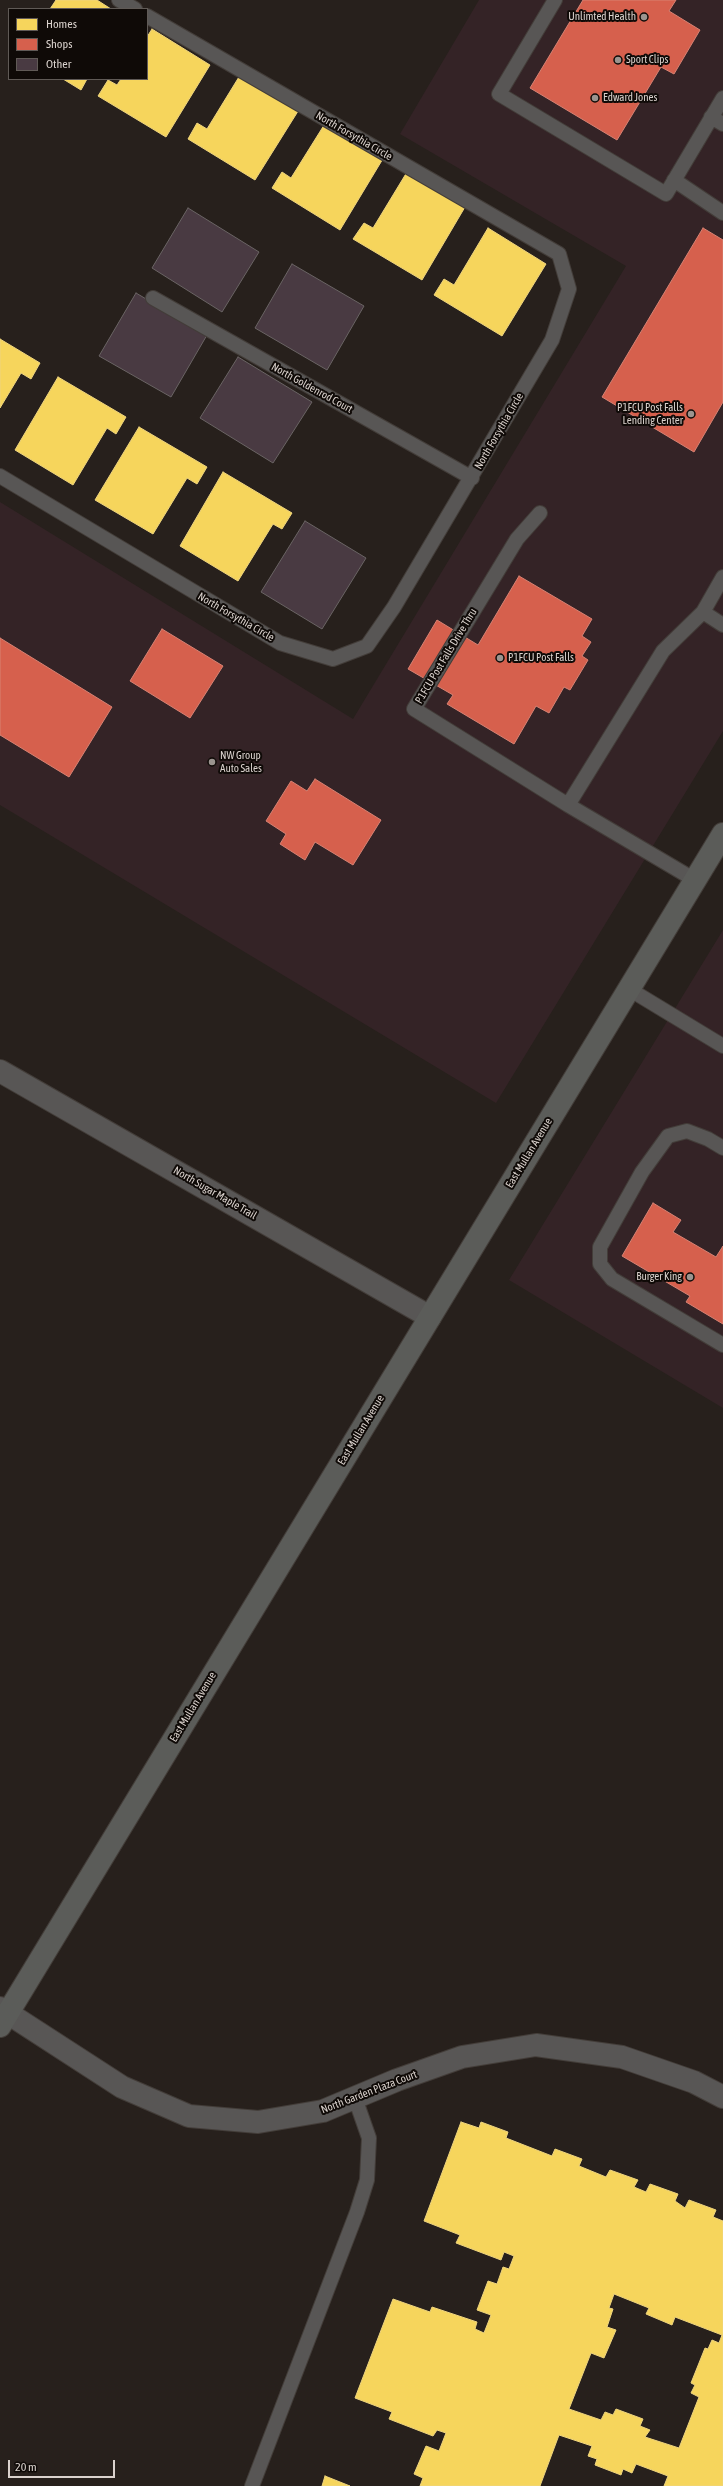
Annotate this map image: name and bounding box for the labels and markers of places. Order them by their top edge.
place label: Unlimted Health [568,10,636,24]
marker: Unlimted Health [639,12,649,22]
place label: Sport Clips [626,53,668,67]
marker: Sport Clips [613,55,623,65]
place label: Edward Jones [603,91,657,105]
marker: Edward Jones [590,93,600,103]
place label: P1FCU Post Falls Lending Center [617,401,683,427]
marker: P1FCU Post Falls Lending Center [686,409,696,419]
place label: P1FCU Post Falls [508,651,574,665]
marker: P1FCU Post Falls [495,653,505,663]
place label: NW Group Auto Sales [220,749,262,775]
marker: NW Group Auto Sales [207,757,217,767]
place label: Burger King [636,1270,682,1284]
marker: Burger King [685,1272,695,1282]

